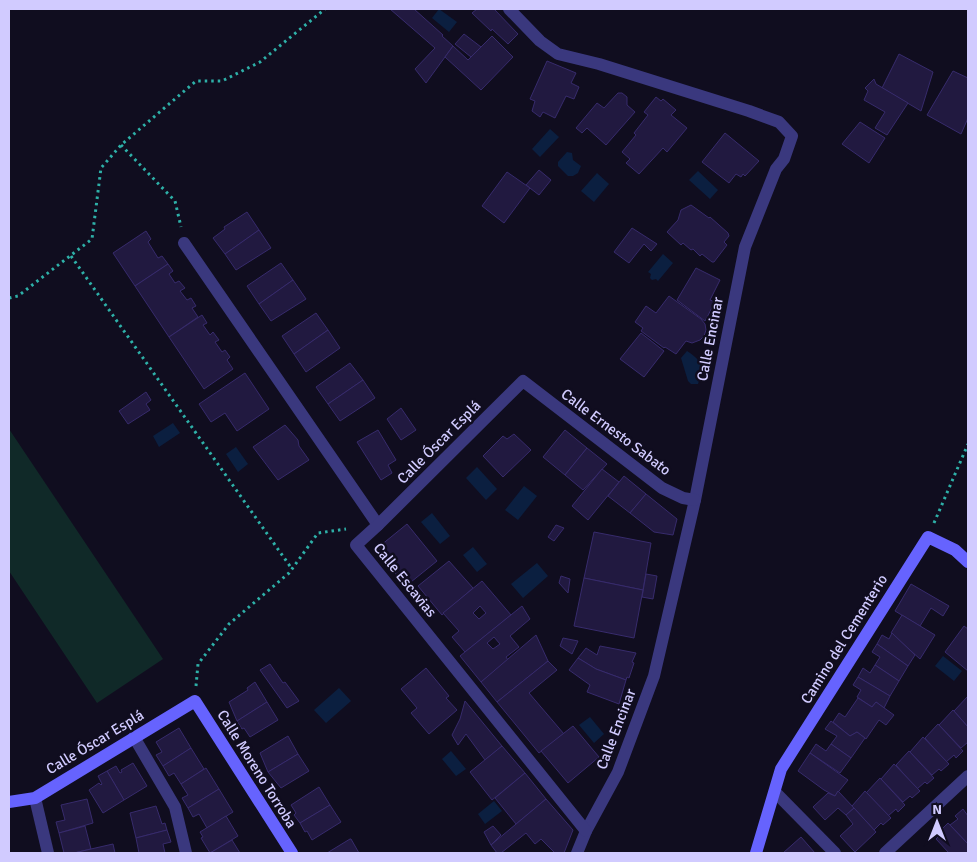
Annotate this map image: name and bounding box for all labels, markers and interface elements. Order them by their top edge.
street label: Calle Encinar [693,295,727,383]
street label: Calle Ernesto Sabato [558,385,675,479]
street label: Calle Óscar Esplá [393,396,485,488]
street label: Calle Escavias [370,539,441,621]
street label: Camino del Cementerio [797,571,891,707]
street label: Calle Encinar [592,686,640,772]
street label: Calle Óscar Esplá [42,705,147,778]
street label: Calle Moreno Torroba [213,707,301,831]
north arrow [912,797,962,847]
text: N [932,801,942,818]

